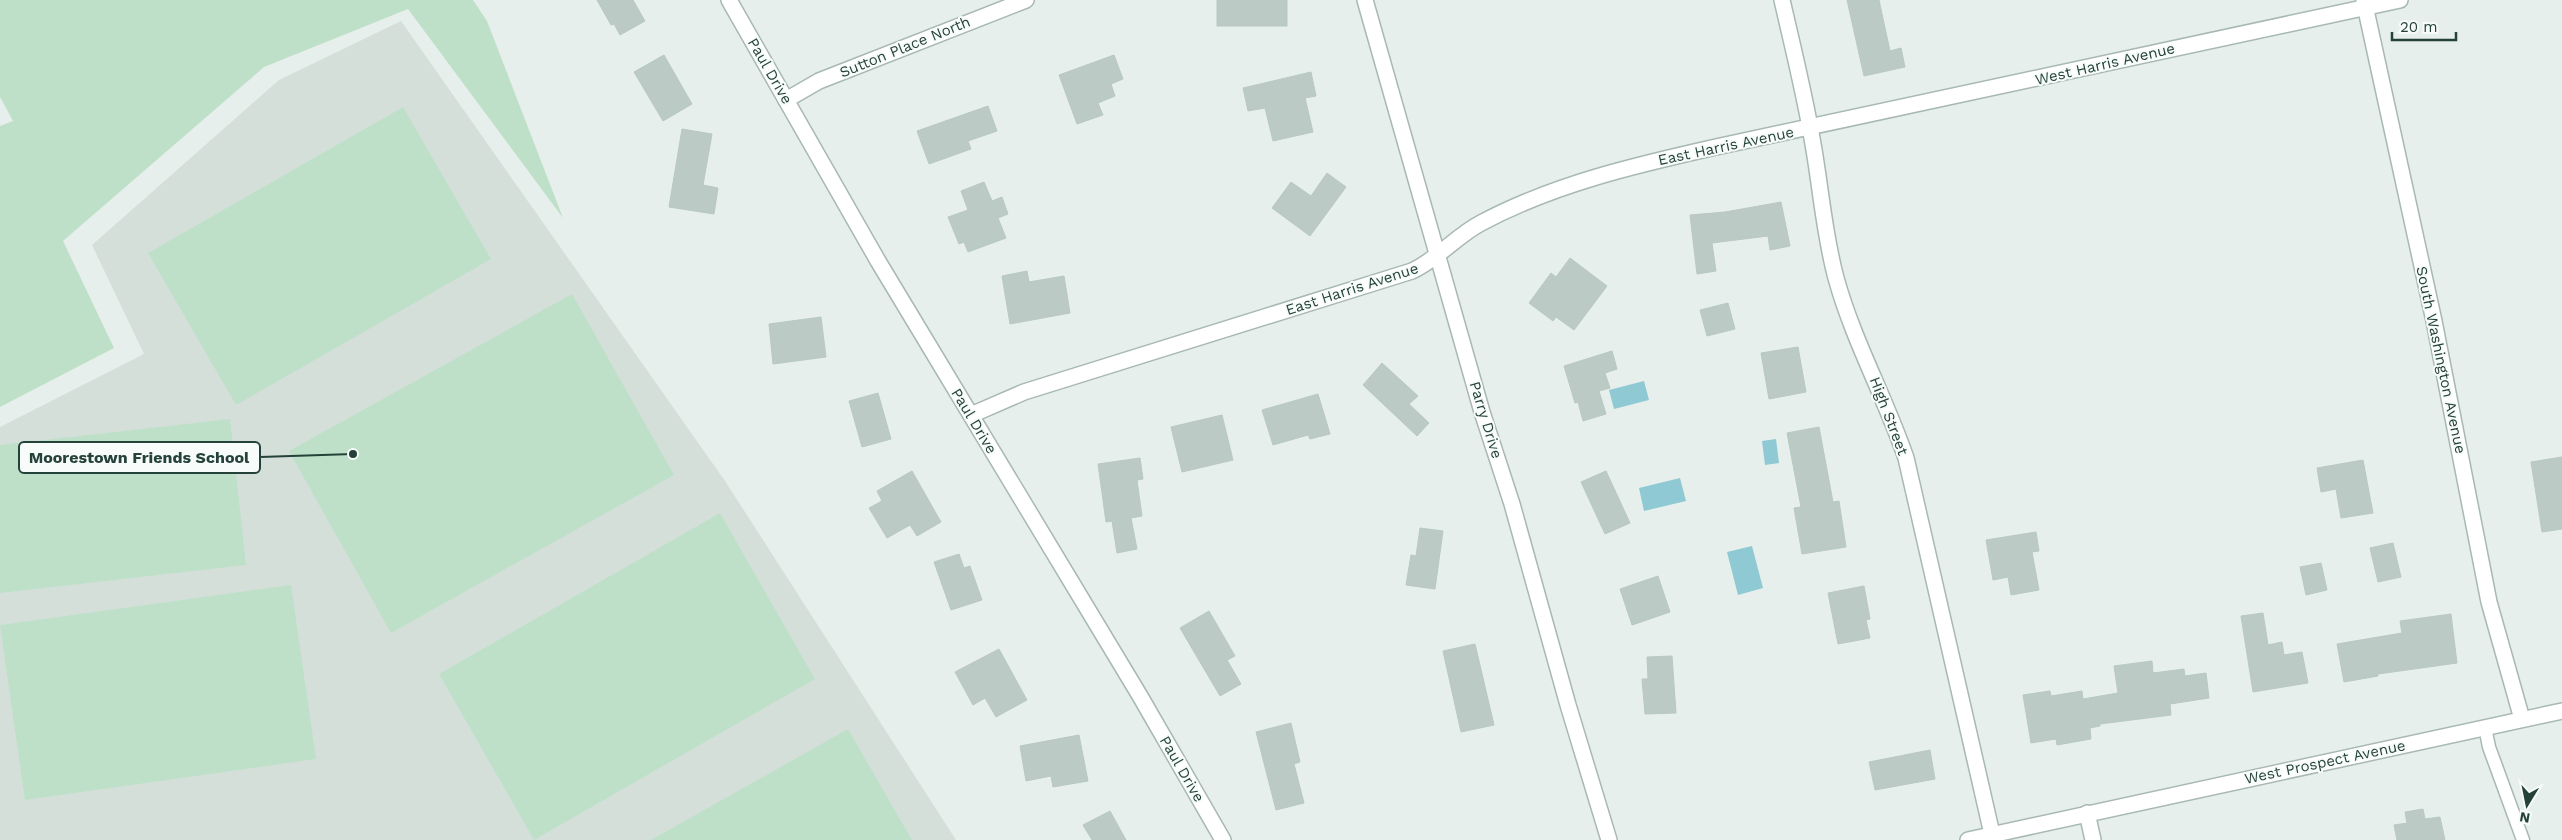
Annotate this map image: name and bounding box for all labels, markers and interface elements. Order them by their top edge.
scale bar [2392,10,2456,42]
street label: Sutton Place North [837,13,973,81]
text: 20 m [2400,18,2438,36]
street label: Paul Drive [744,35,796,107]
street label: West Harris Avenue [2033,39,2177,89]
street label: East Harris Avenue [1656,123,1796,169]
street label: East Harris Avenue [1283,259,1421,319]
street label: South Washington Avenue [2412,265,2470,455]
street label: High Street [1866,374,1912,458]
street label: Parry Drive [1466,379,1506,461]
street label: Paul Drive [947,385,1001,457]
callout: Moorestown Friends School [19,442,260,473]
text: Moorestown Friends School [29,448,250,467]
street label: Paul Drive [1156,733,1208,805]
street label: West Prospect Avenue [2243,736,2407,788]
north arrow [2502,780,2552,830]
text: N [2518,809,2531,827]

